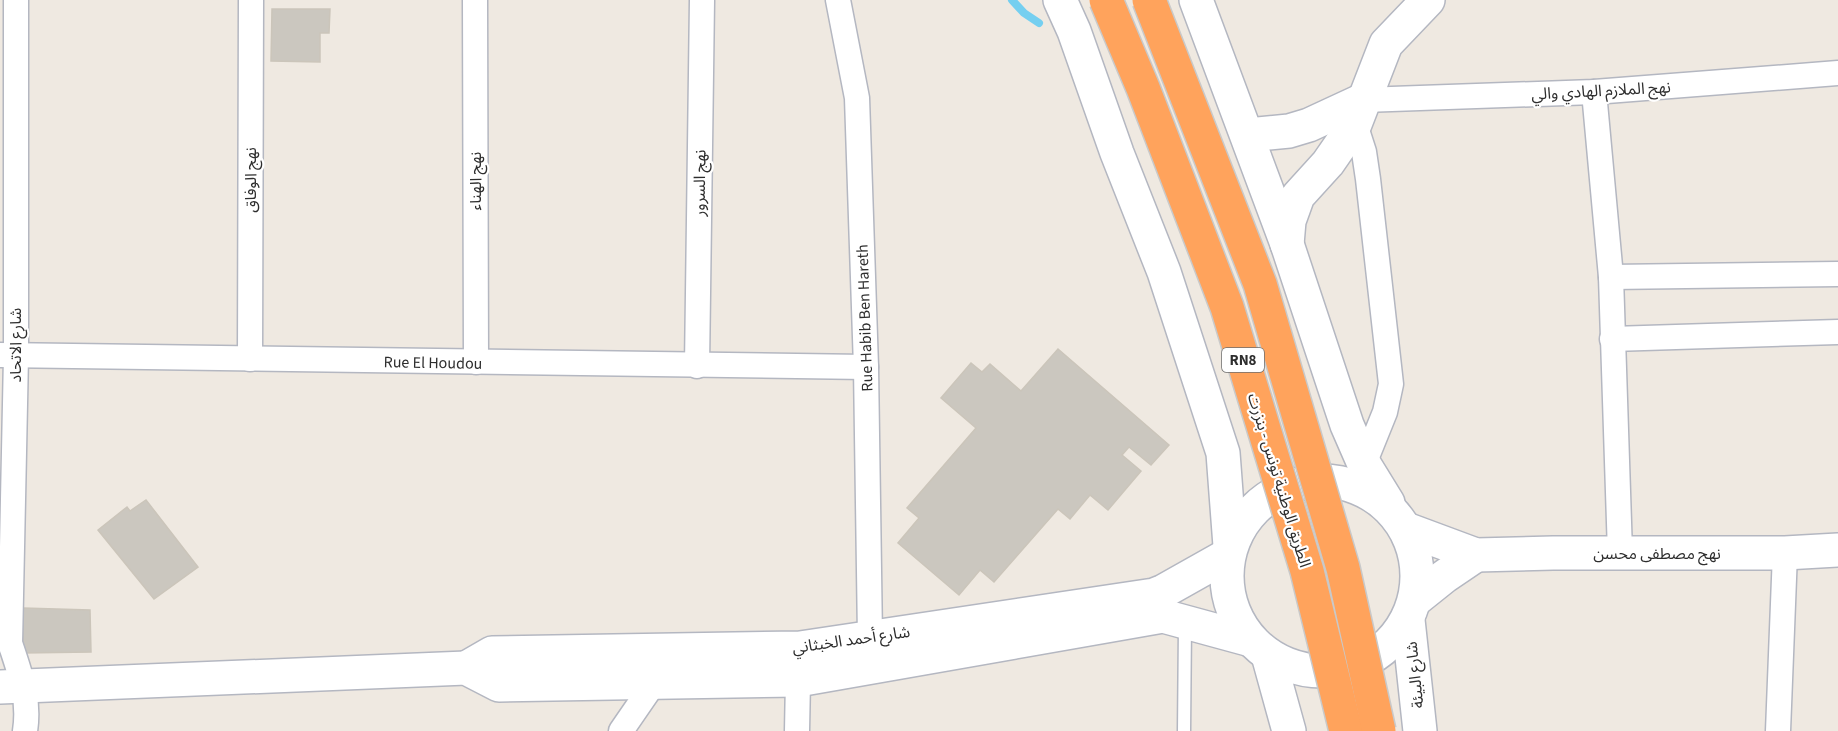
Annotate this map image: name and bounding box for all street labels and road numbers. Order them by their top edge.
street label: نهج الملازم الهادي والي [1531,76,1671,107]
street label: نهج الوفاق [240,147,263,213]
street label: نهج السرور [688,149,713,218]
street label: نهج الهناء [465,152,488,210]
street label: Rue Habib Ben Hareth [851,244,879,392]
street label: شارع الاتحاد [5,308,28,382]
road number: RN8 [1222,348,1264,372]
street label: Rue El Houdou [383,351,483,375]
street label: الطريق الوطنية تونس - بنزرت [1242,390,1316,570]
street label: نهج مصطفى محسن [1593,543,1721,566]
street label: شارع أحمد الخبثاني [791,621,912,660]
street label: شارع البيئة [1401,640,1430,709]

